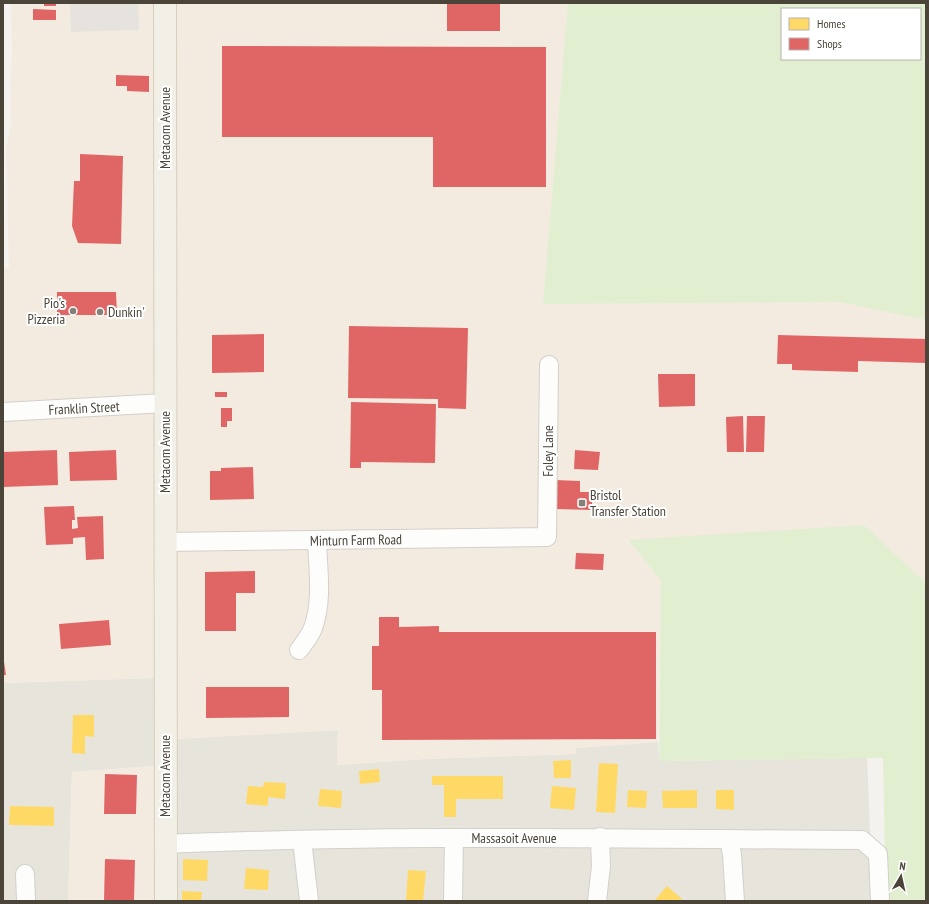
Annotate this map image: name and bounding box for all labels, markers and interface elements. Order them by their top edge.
legend [781,8,921,60]
text: Homes [817,16,845,31]
text: Shops [817,36,842,51]
street label: Metacom Avenue [156,87,174,169]
place label: Pio's Pizzeria [27,294,65,328]
place label: Dunkin' [108,303,145,321]
marker: Pio's Pizzeria [68,306,78,316]
marker: Dunkin' [95,307,105,317]
street label: Franklin Street [48,397,120,419]
street label: Metacom Avenue [156,411,174,493]
street label: Foley Lane [539,425,557,477]
place label: Bristol Transfer Station [590,486,666,520]
marker: Bristol Transfer Station [577,498,587,508]
street label: Minturn Farm Road [310,530,402,550]
street label: Metacom Avenue [156,735,174,817]
street label: Massasoit Avenue [471,829,557,847]
north arrow [881,856,921,896]
text: N [899,859,907,874]

